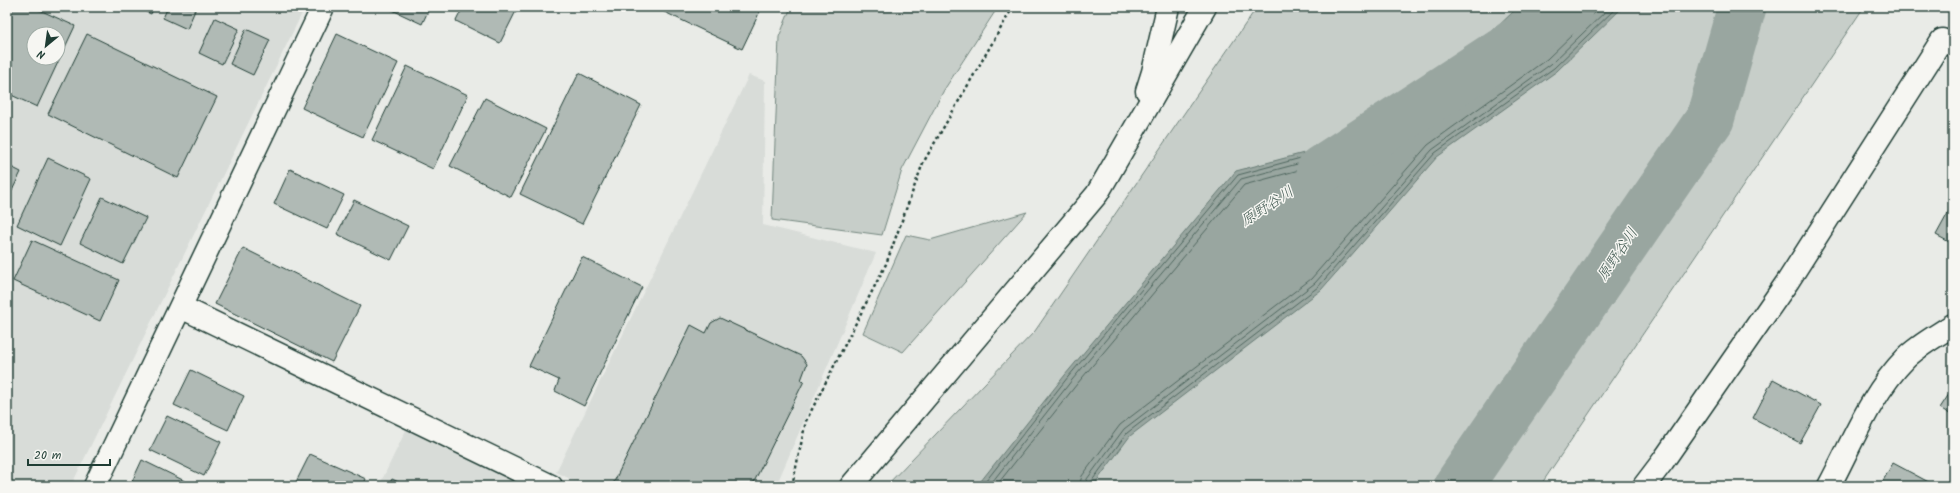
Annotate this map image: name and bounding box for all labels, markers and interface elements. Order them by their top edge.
north arrow [26,26,66,66]
text: N [34,44,49,63]
water label: 原野谷川 [1236,180,1299,233]
water label: 原野谷川 [1591,223,1645,286]
scale bar [28,441,110,467]
text: 20 m [34,446,62,465]

